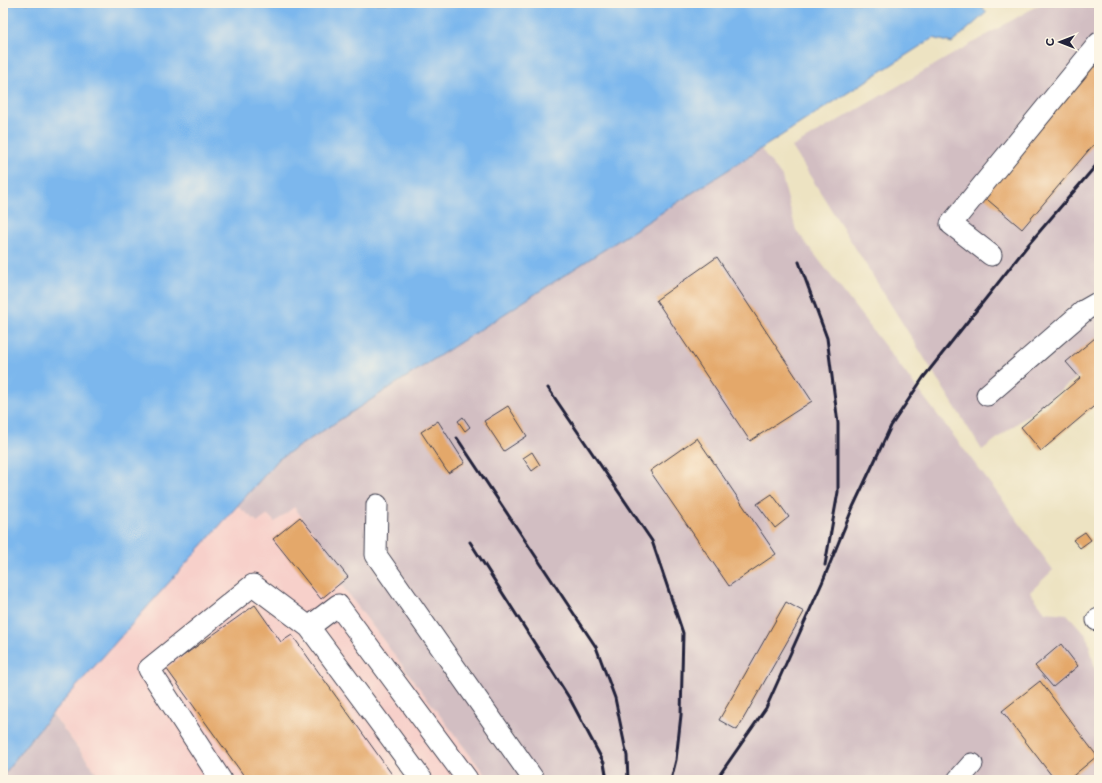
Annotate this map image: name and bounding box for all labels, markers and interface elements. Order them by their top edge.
north arrow [1040,22,1080,62]
text: С [1041,38,1058,46]

